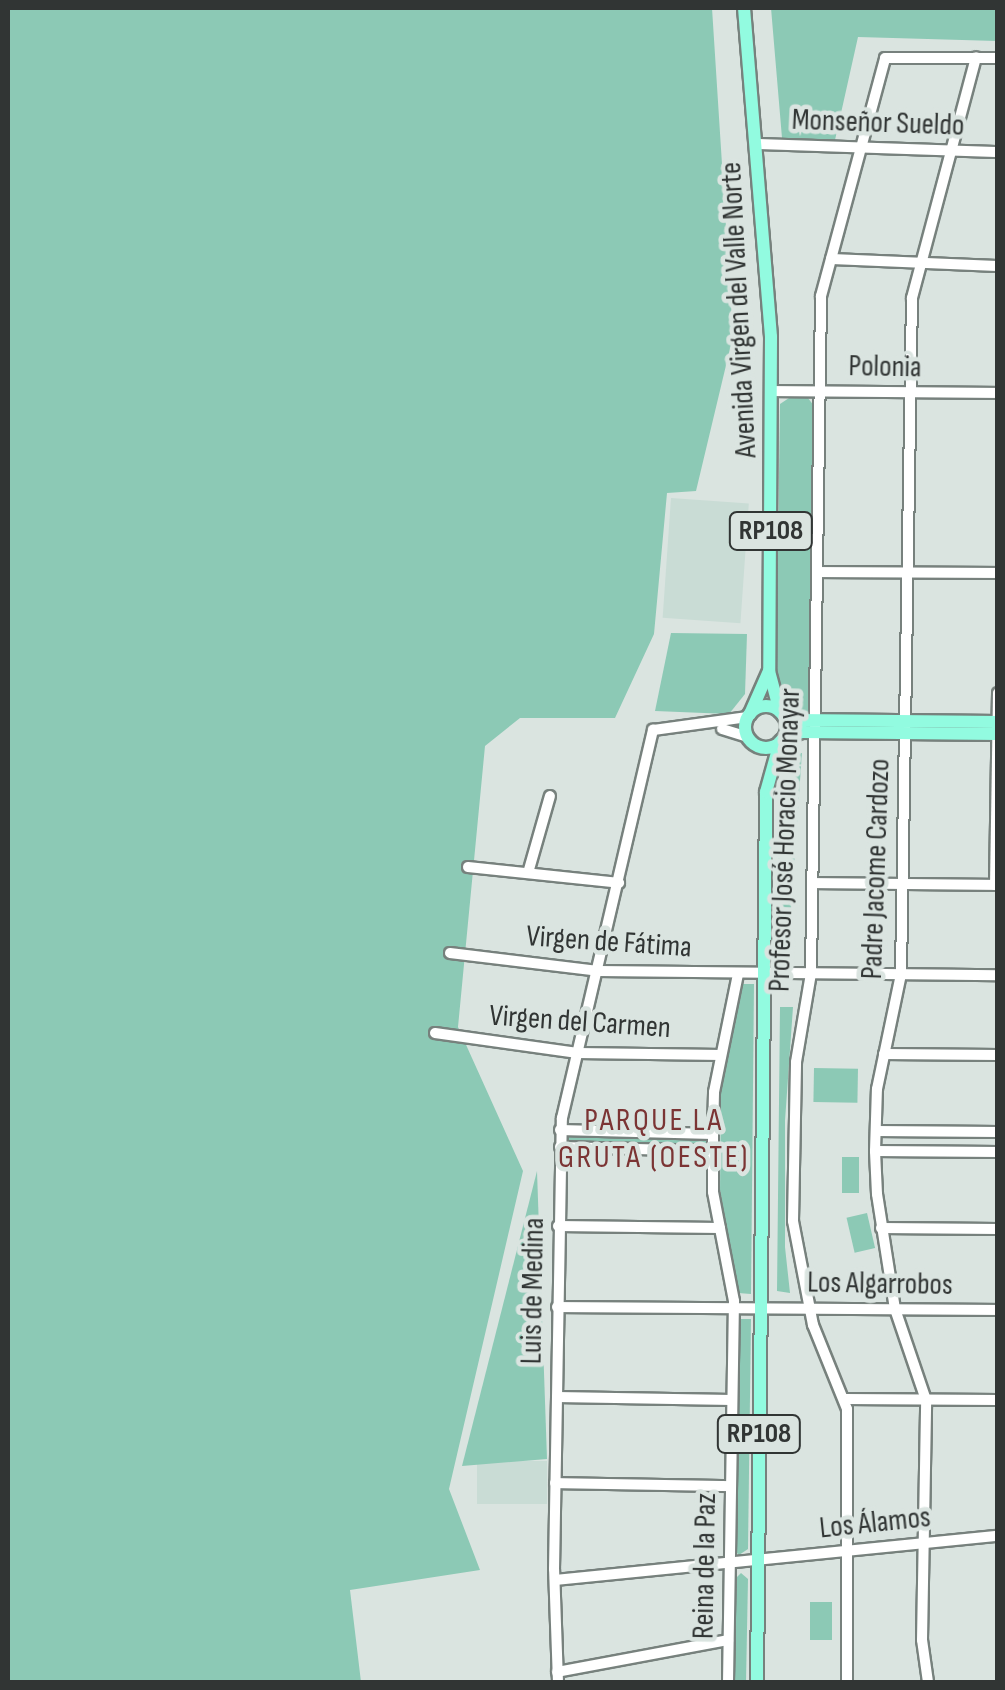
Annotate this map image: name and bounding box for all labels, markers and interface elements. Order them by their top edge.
street label: Monseñor Sueldo [791,102,965,144]
street label: Avenida Virgen del Valle Norte [713,161,765,459]
street label: Polonia [848,348,922,386]
road number: RP108 [728,508,814,554]
street label: Profesor José Horacio Monayar [762,687,808,993]
street label: Padre Jacome Cardozo [854,758,898,980]
street label: Virgen de Fátima [525,918,693,966]
street label: Virgen del Carmen [488,998,672,1046]
district label: PARQUE LA GRUTA (OESTE) [558,1103,750,1178]
street label: Luis de Medina [514,1217,552,1365]
street label: Los Algarrobos [807,1265,953,1303]
road number: RP108 [716,1411,802,1457]
street label: Reina de la Paz [686,1493,724,1639]
street label: Los Álamos [818,1499,932,1547]

